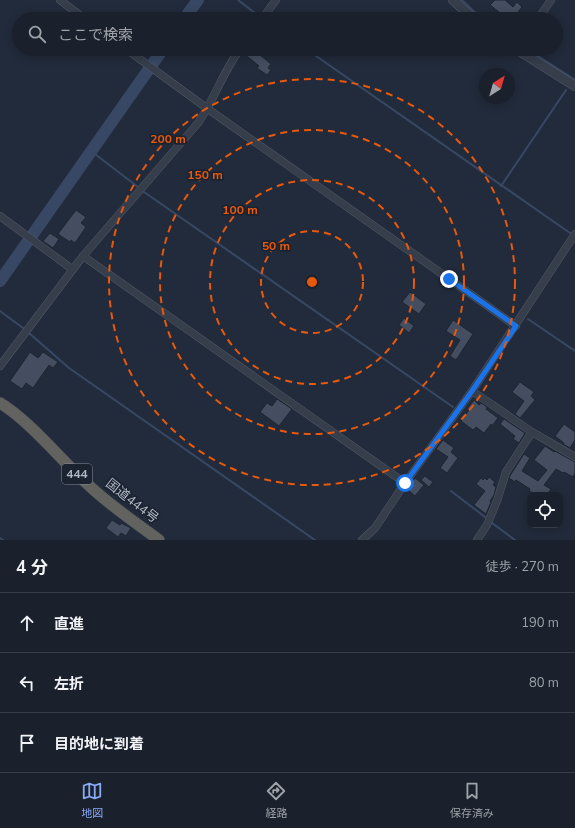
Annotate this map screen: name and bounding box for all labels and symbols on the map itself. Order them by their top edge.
north arrow [479,68,515,104]
text: 200 m [150,131,186,147]
text: 150 m [187,167,223,183]
text: 100 m [222,202,258,218]
text: 50 m [262,238,290,254]
route end [440,270,458,288]
centre of rings [305,275,319,289]
road number: 444 [62,464,92,484]
route start [396,474,414,492]
street label: 国道444号 [102,475,162,527]

